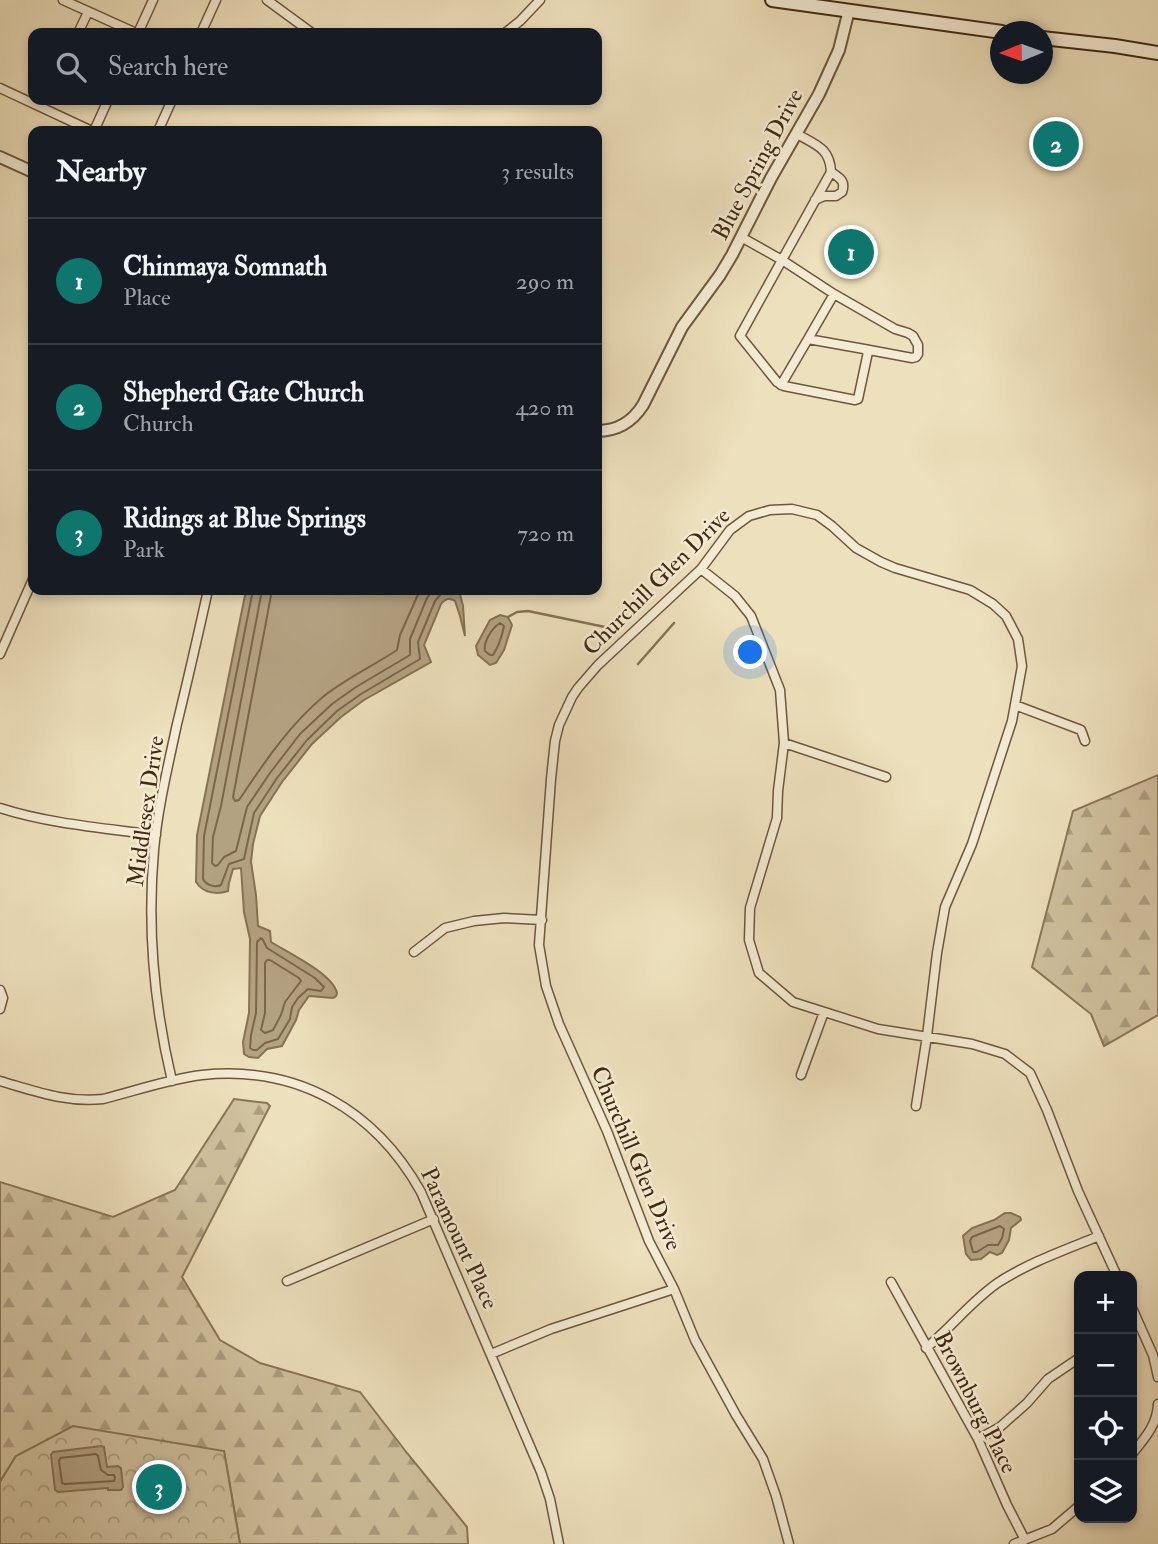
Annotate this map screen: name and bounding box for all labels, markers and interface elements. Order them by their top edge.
north arrow [990,21,1053,84]
search box [28,28,602,105]
icon: search [52,48,90,86]
text: Search here [108,51,228,83]
street label: Blue Spring Drive [705,83,810,245]
pin: 2 [1033,118,1079,170]
text: Nearby [56,153,146,190]
text: 3 results [501,157,574,186]
pin: 1 [828,226,874,278]
text: Chinmaya Somnath [123,251,327,283]
text: 1 [75,267,83,296]
text: 290 m [516,267,574,296]
text: Place [123,283,171,312]
text: Shepherd Gate Church [123,377,364,409]
text: 2 [73,393,85,422]
text: 420 m [515,393,574,422]
text: Church [123,409,193,438]
street label: Churchill Glen Drive [576,501,737,661]
text: Ridings at Blue Springs [123,503,366,535]
text: 3 [75,519,83,548]
text: 720 m [517,519,574,548]
text: Park [123,535,165,564]
your location [733,635,767,669]
street label: Middlesex Drive [121,734,170,888]
street label: Churchill Glen Drive [585,1062,689,1255]
street label: Paramount Place [414,1163,505,1314]
map controls [1074,1271,1137,1523]
button: + [1074,1271,1137,1334]
street label: Brownburg Place [927,1326,1024,1479]
button: − [1074,1334,1137,1397]
button: locate [1074,1397,1137,1460]
button: layers [1074,1460,1137,1523]
pin: 3 [136,1461,182,1513]

